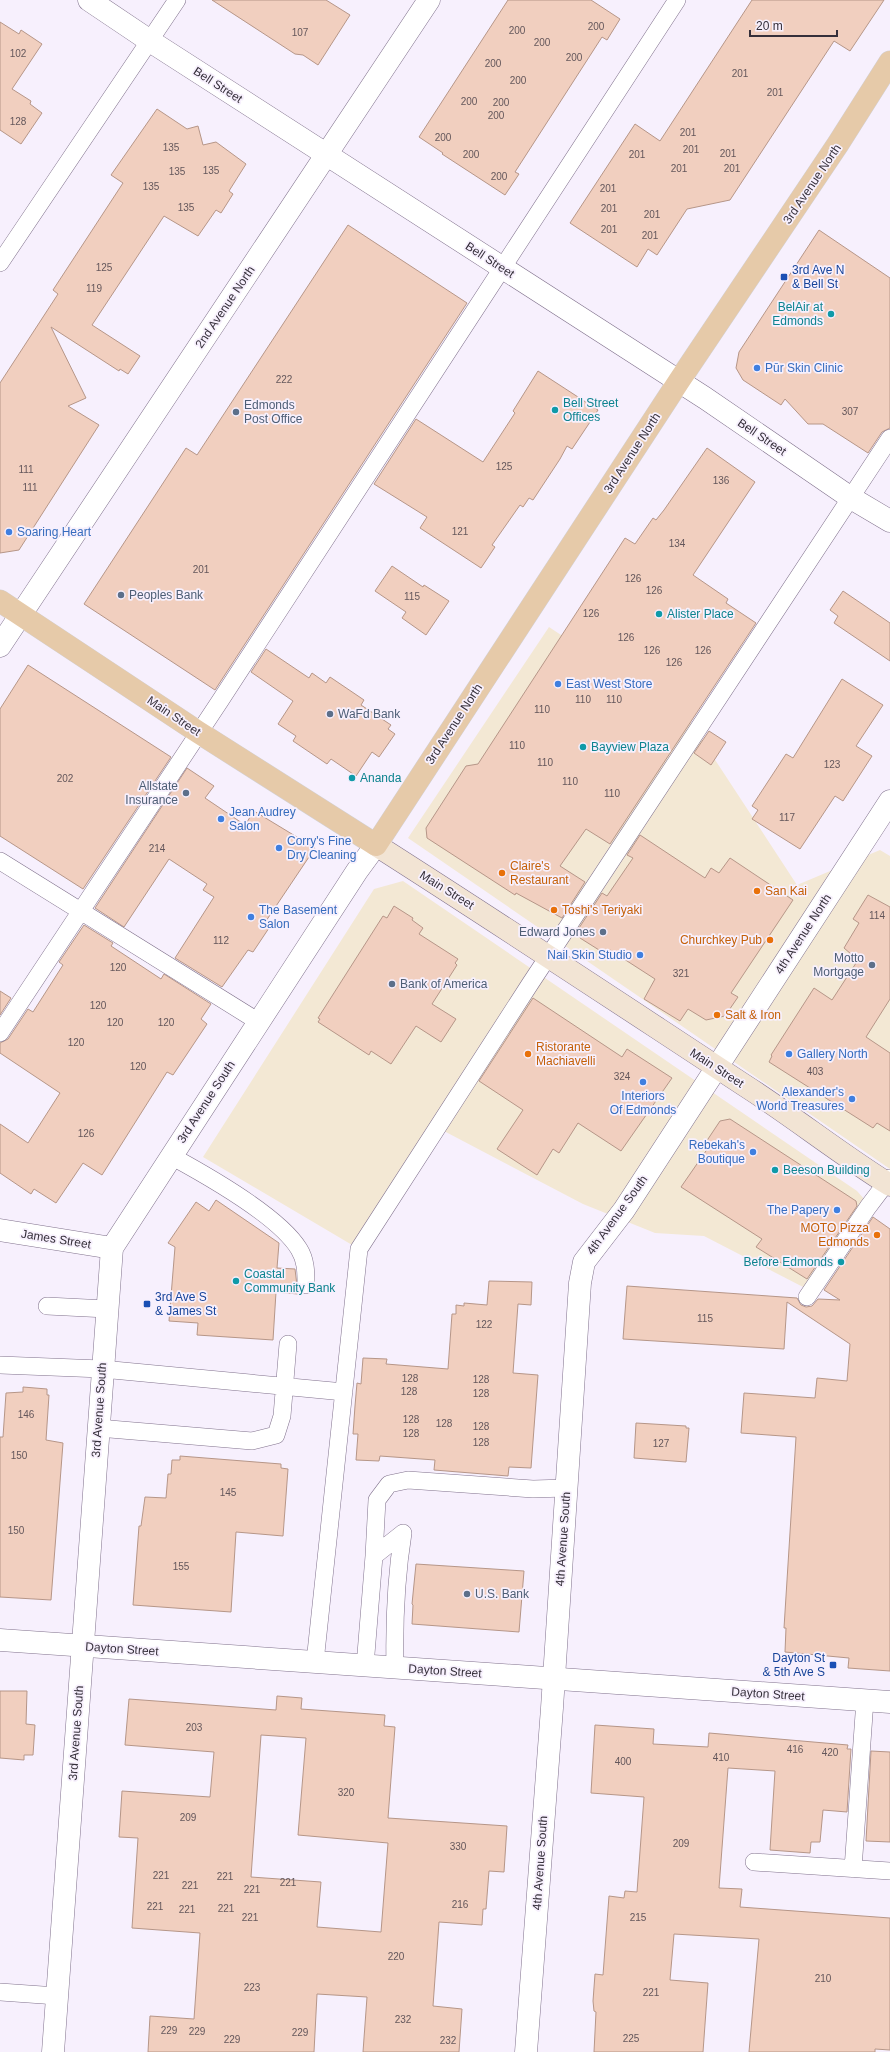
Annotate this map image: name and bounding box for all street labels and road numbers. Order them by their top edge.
street label: Bell Street [191,64,246,106]
street label: 3rd Avenue North [780,141,844,227]
street label: Bell Street [463,239,518,281]
street label: 2nd Avenue North [192,263,258,351]
street label: 3rd Avenue North [601,410,663,496]
street label: Bell Street [735,416,789,459]
street label: 3rd Avenue North [423,681,485,767]
street label: Main Street [145,693,204,739]
street label: Main Street [417,868,477,913]
street label: 4th Avenue North [772,891,834,977]
street label: Main Street [687,1045,747,1091]
street label: 3rd Avenue South [174,1058,238,1146]
street label: 4th Avenue South [584,1173,650,1257]
street label: James Street [20,1227,93,1252]
street label: 3rd Avenue South [89,1362,109,1458]
street label: 4th Avenue South [553,1491,573,1587]
street label: Dayton Street [85,1639,160,1659]
street label: Dayton Street [408,1661,483,1681]
street label: Dayton Street [731,1684,806,1704]
street label: 3rd Avenue South [66,1685,86,1781]
street label: 4th Avenue South [530,1815,550,1911]

